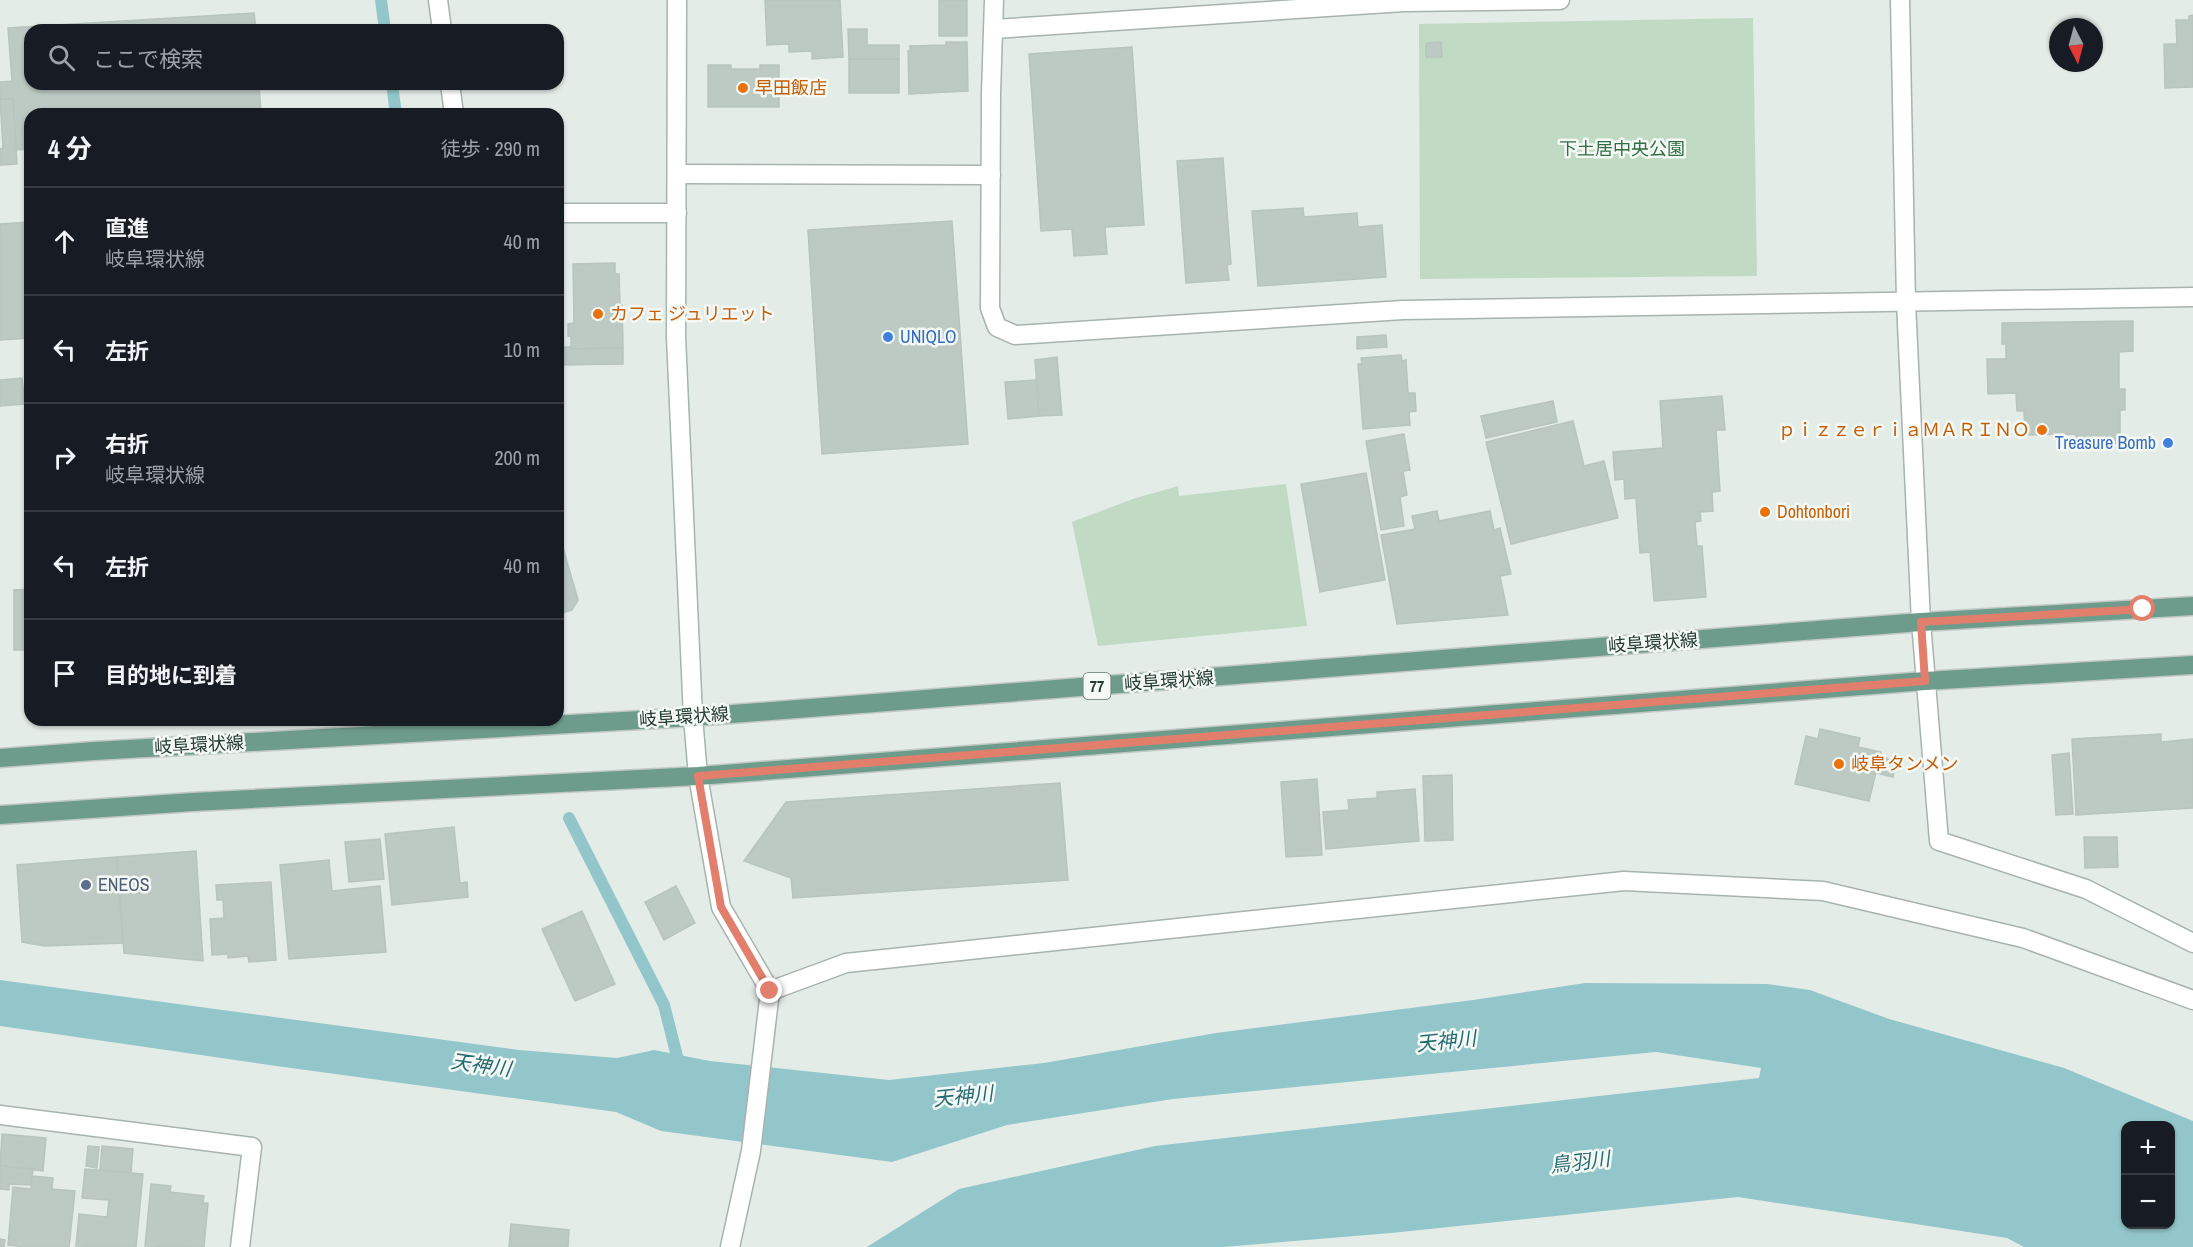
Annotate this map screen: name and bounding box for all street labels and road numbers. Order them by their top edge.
street label: 岐阜環状線 [1607,627,1699,658]
street label: 岐阜環状線 [1123,665,1215,696]
road number: 77 [1084,673,1110,699]
street label: 岐阜環状線 [638,701,730,732]
street label: 岐阜環状線 [153,730,245,759]

